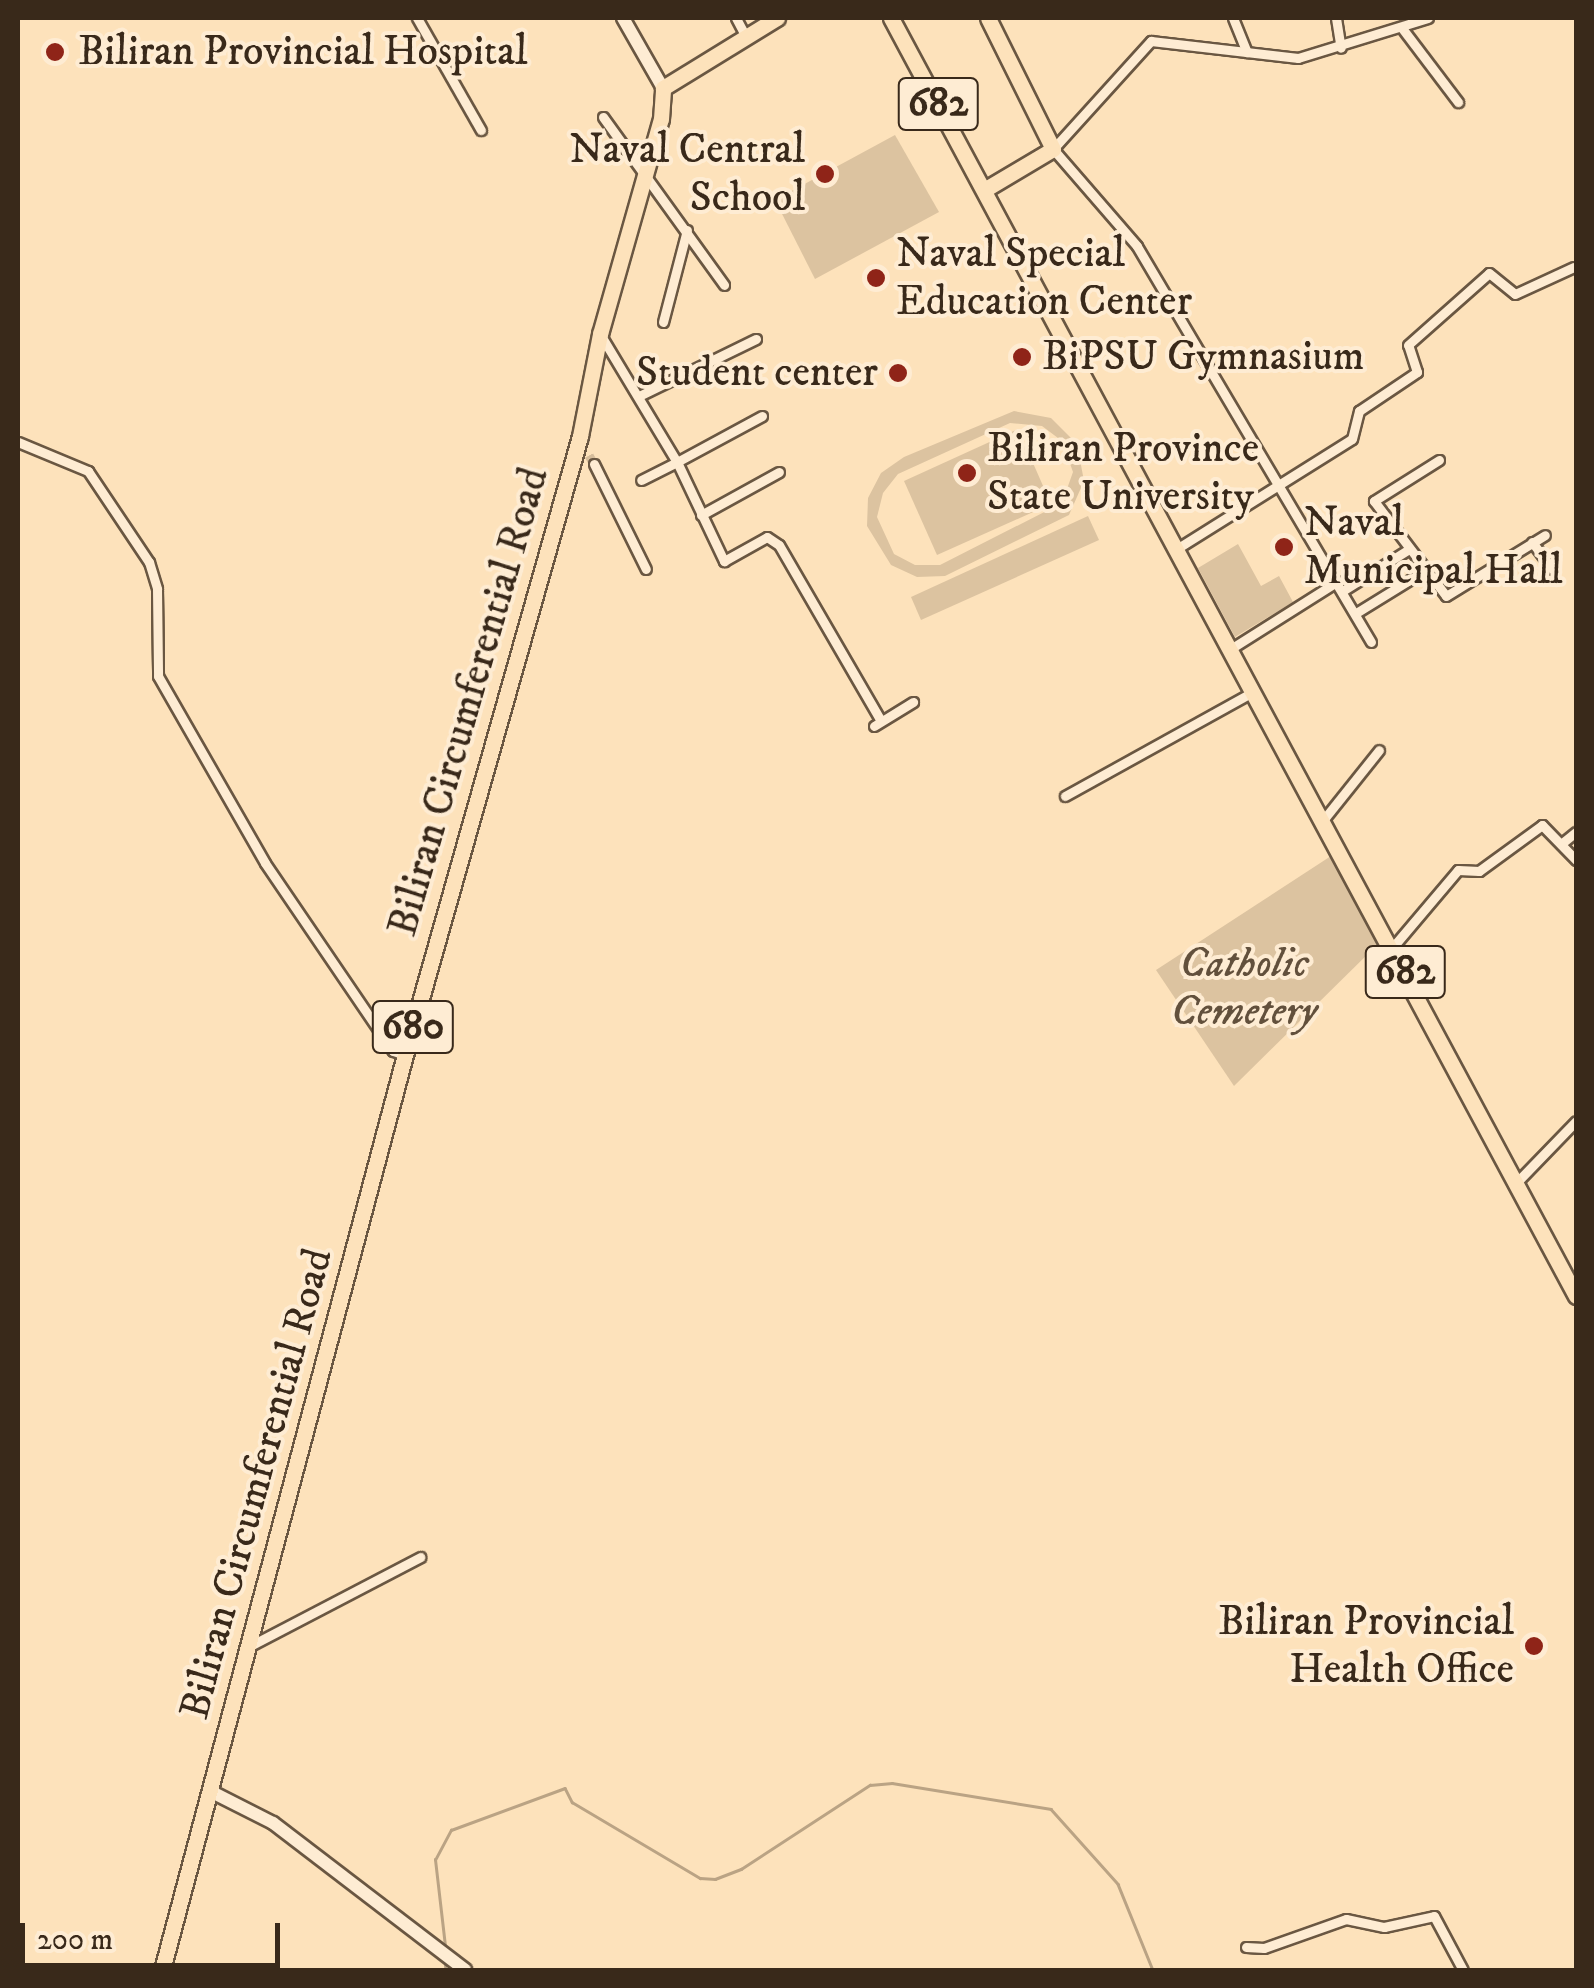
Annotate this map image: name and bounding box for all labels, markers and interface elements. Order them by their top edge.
place label: Biliran Provincial Hospital [78,27,528,77]
marker: Biliran Provincial Hospital [42,39,68,65]
road number: 682 [896,69,980,139]
place label: Naval Central School [569,125,805,224]
marker: Naval Central School [814,163,836,185]
place label: Naval Special Education Center [896,229,1192,328]
marker: Naval Special Education Center [865,267,887,289]
place label: BiPSU Gymnasium [1042,332,1364,382]
marker: BiPSU Gymnasium [1011,346,1033,368]
place label: Student center [636,348,878,398]
marker: Student center [887,362,909,384]
place label: Biliran Province State University [987,424,1259,522]
street label: Biliran Circumferential Road [378,462,560,942]
marker: Biliran Province State University [956,462,978,484]
place label: Naval Municipal Hall [1304,498,1563,596]
marker: Naval Municipal Hall [1273,536,1295,558]
road number: 682 [1362,937,1448,1007]
park label: Catholic Cemetery [1171,939,1317,1038]
road number: 680 [370,992,456,1062]
street label: Biliran Circumferential Road [170,1243,344,1725]
place label: Biliran Provincial Health Office [1218,1597,1514,1695]
marker: Biliran Provincial Health Office [1523,1635,1545,1657]
scale bar [25,1903,285,1965]
text: 200 m [37,1922,113,1959]

